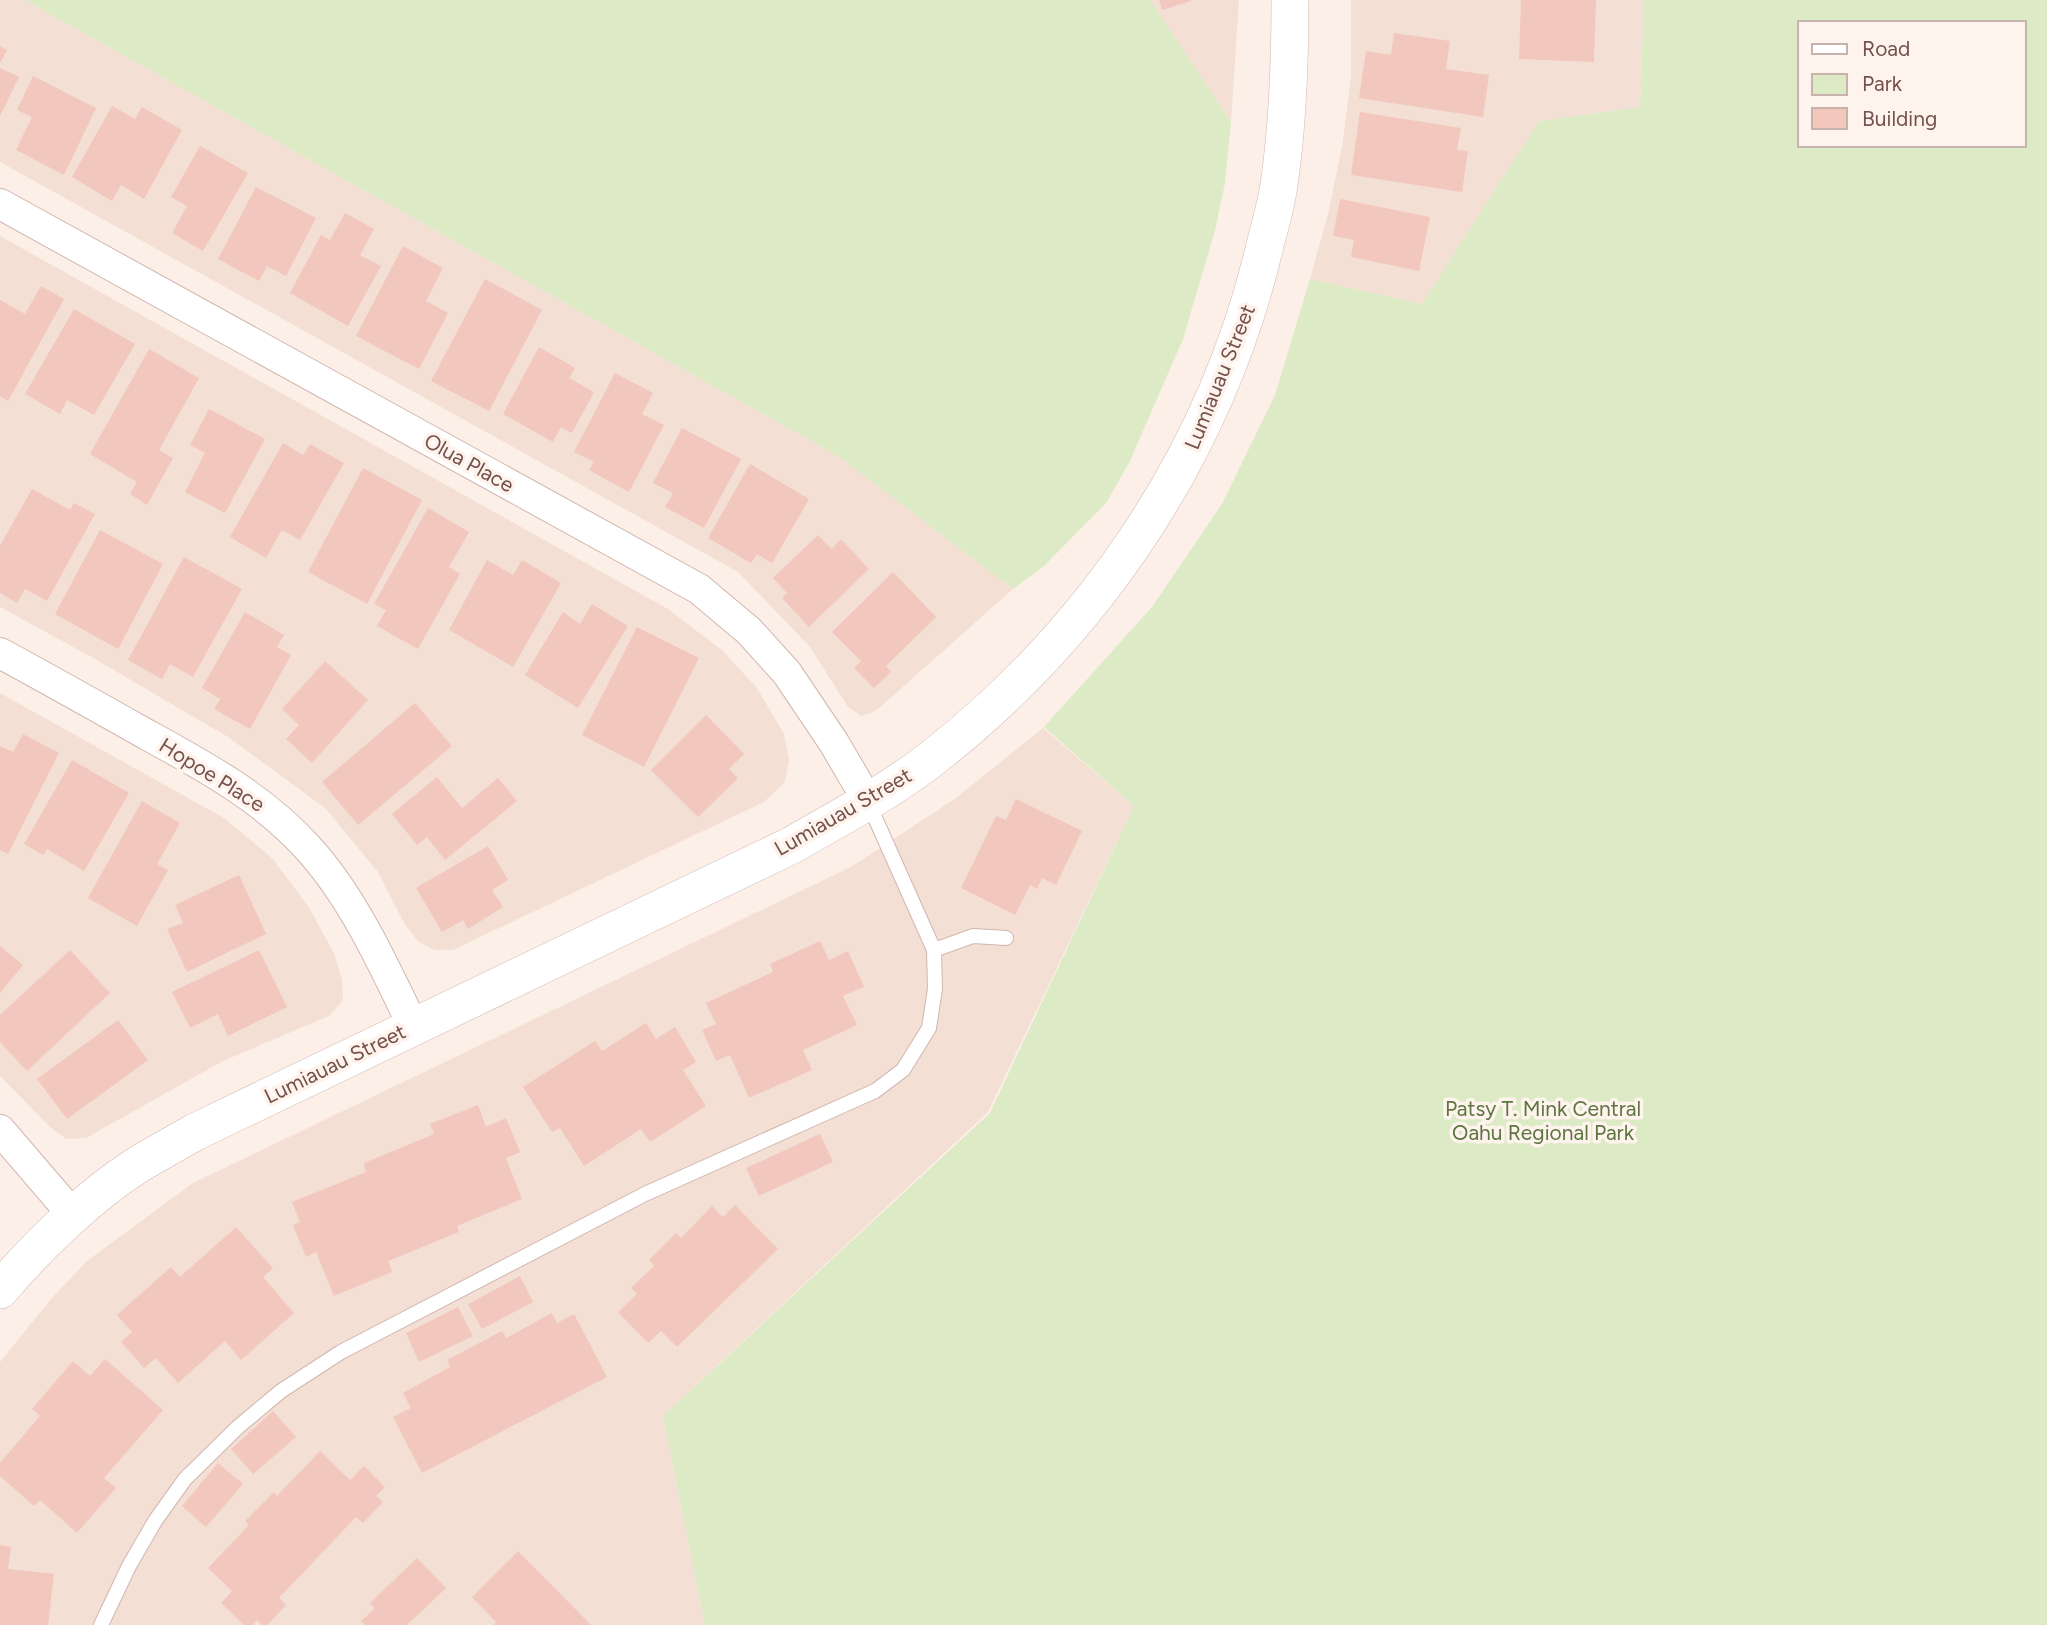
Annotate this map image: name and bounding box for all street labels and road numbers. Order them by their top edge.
street label: Lumiauau Street [1179,301,1260,453]
street label: Olua Place [420,428,519,497]
street label: Hopoe Place [155,732,270,817]
street label: Lumiauau Street [770,762,916,861]
street label: Lumiauau Street [260,1018,410,1109]

